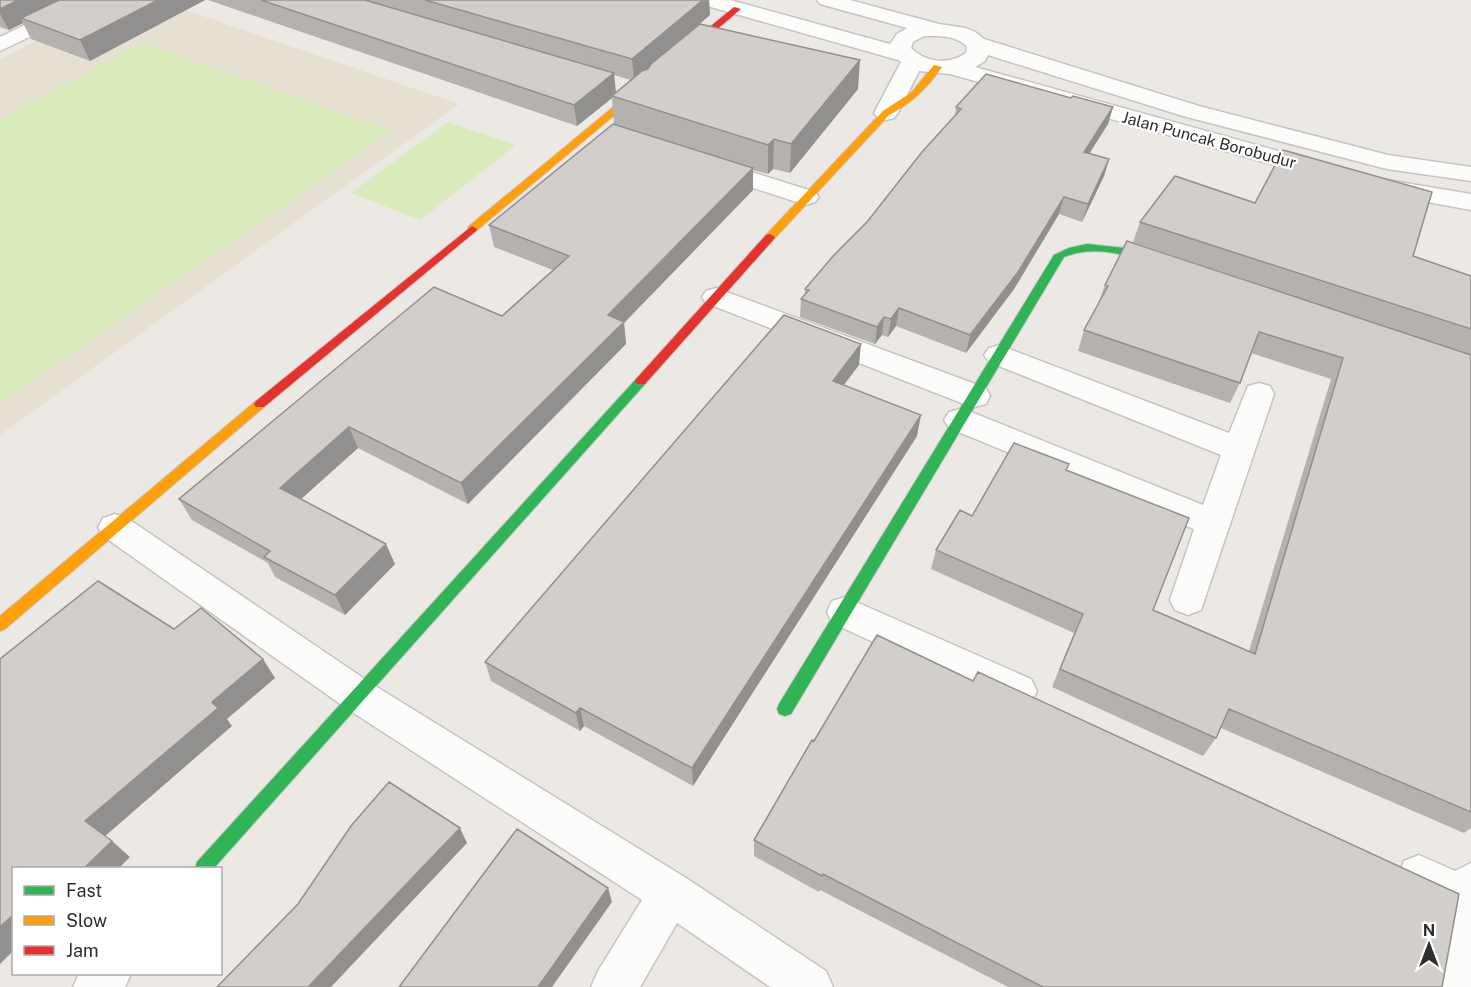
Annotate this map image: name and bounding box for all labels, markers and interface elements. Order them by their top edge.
street label: Jalan Puncak Borobudur [1120,108,1298,172]
legend [12,867,222,975]
text: Fast [66,880,102,901]
text: Slow [66,910,107,931]
north arrow [1399,915,1459,975]
text: N [1423,921,1435,940]
text: Jam [66,940,99,961]

